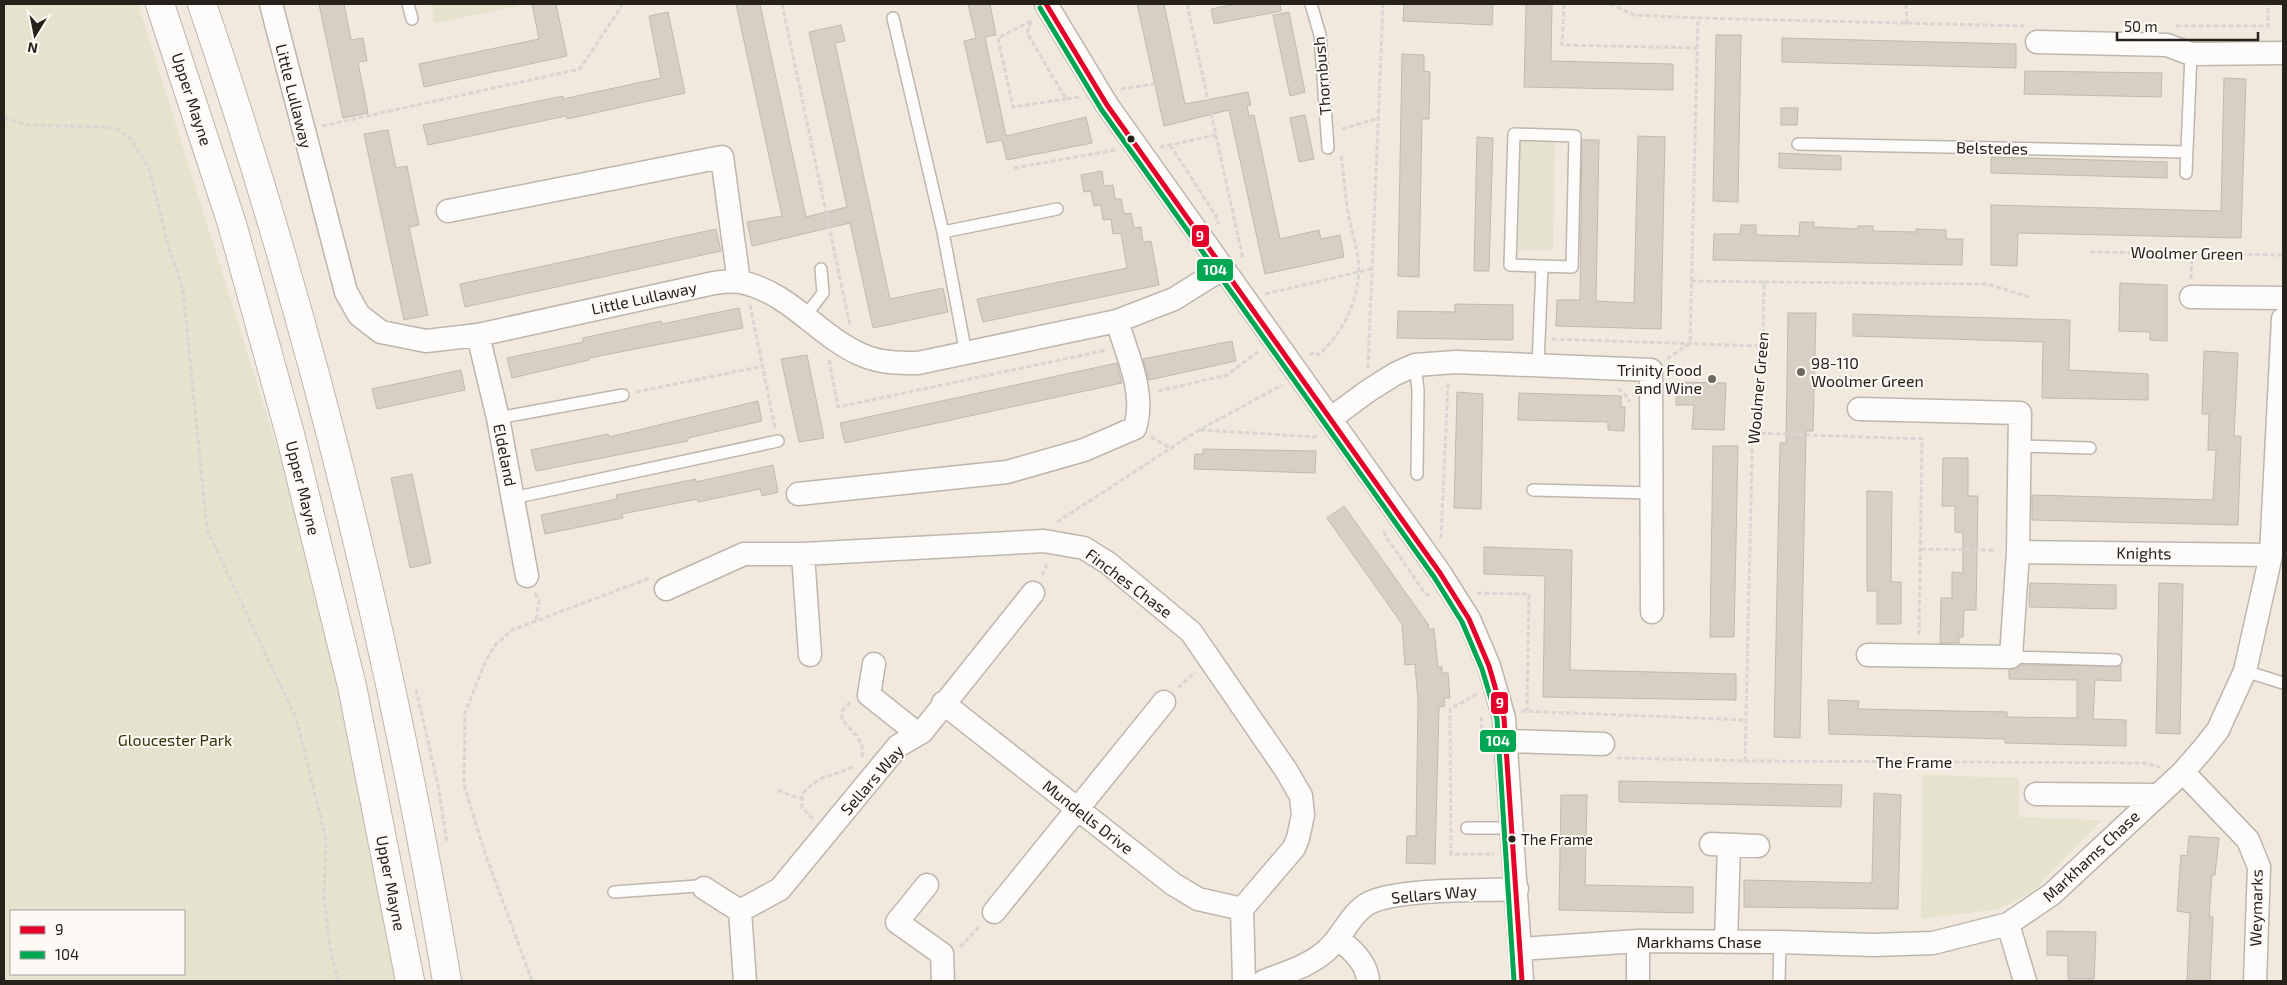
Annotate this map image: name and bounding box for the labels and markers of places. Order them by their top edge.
unlabelled marker [1126,134,1136,144]
place label: 98-110 Woolmer Green [1811,353,1924,390]
place label: Trinity Food and Wine [1617,360,1702,397]
marker: 98-110 Woolmer Green [1795,366,1807,378]
marker: Trinity Food and Wine [1706,373,1718,385]
place label: The Frame [1521,830,1593,848]
marker: The Frame [1507,834,1517,844]

